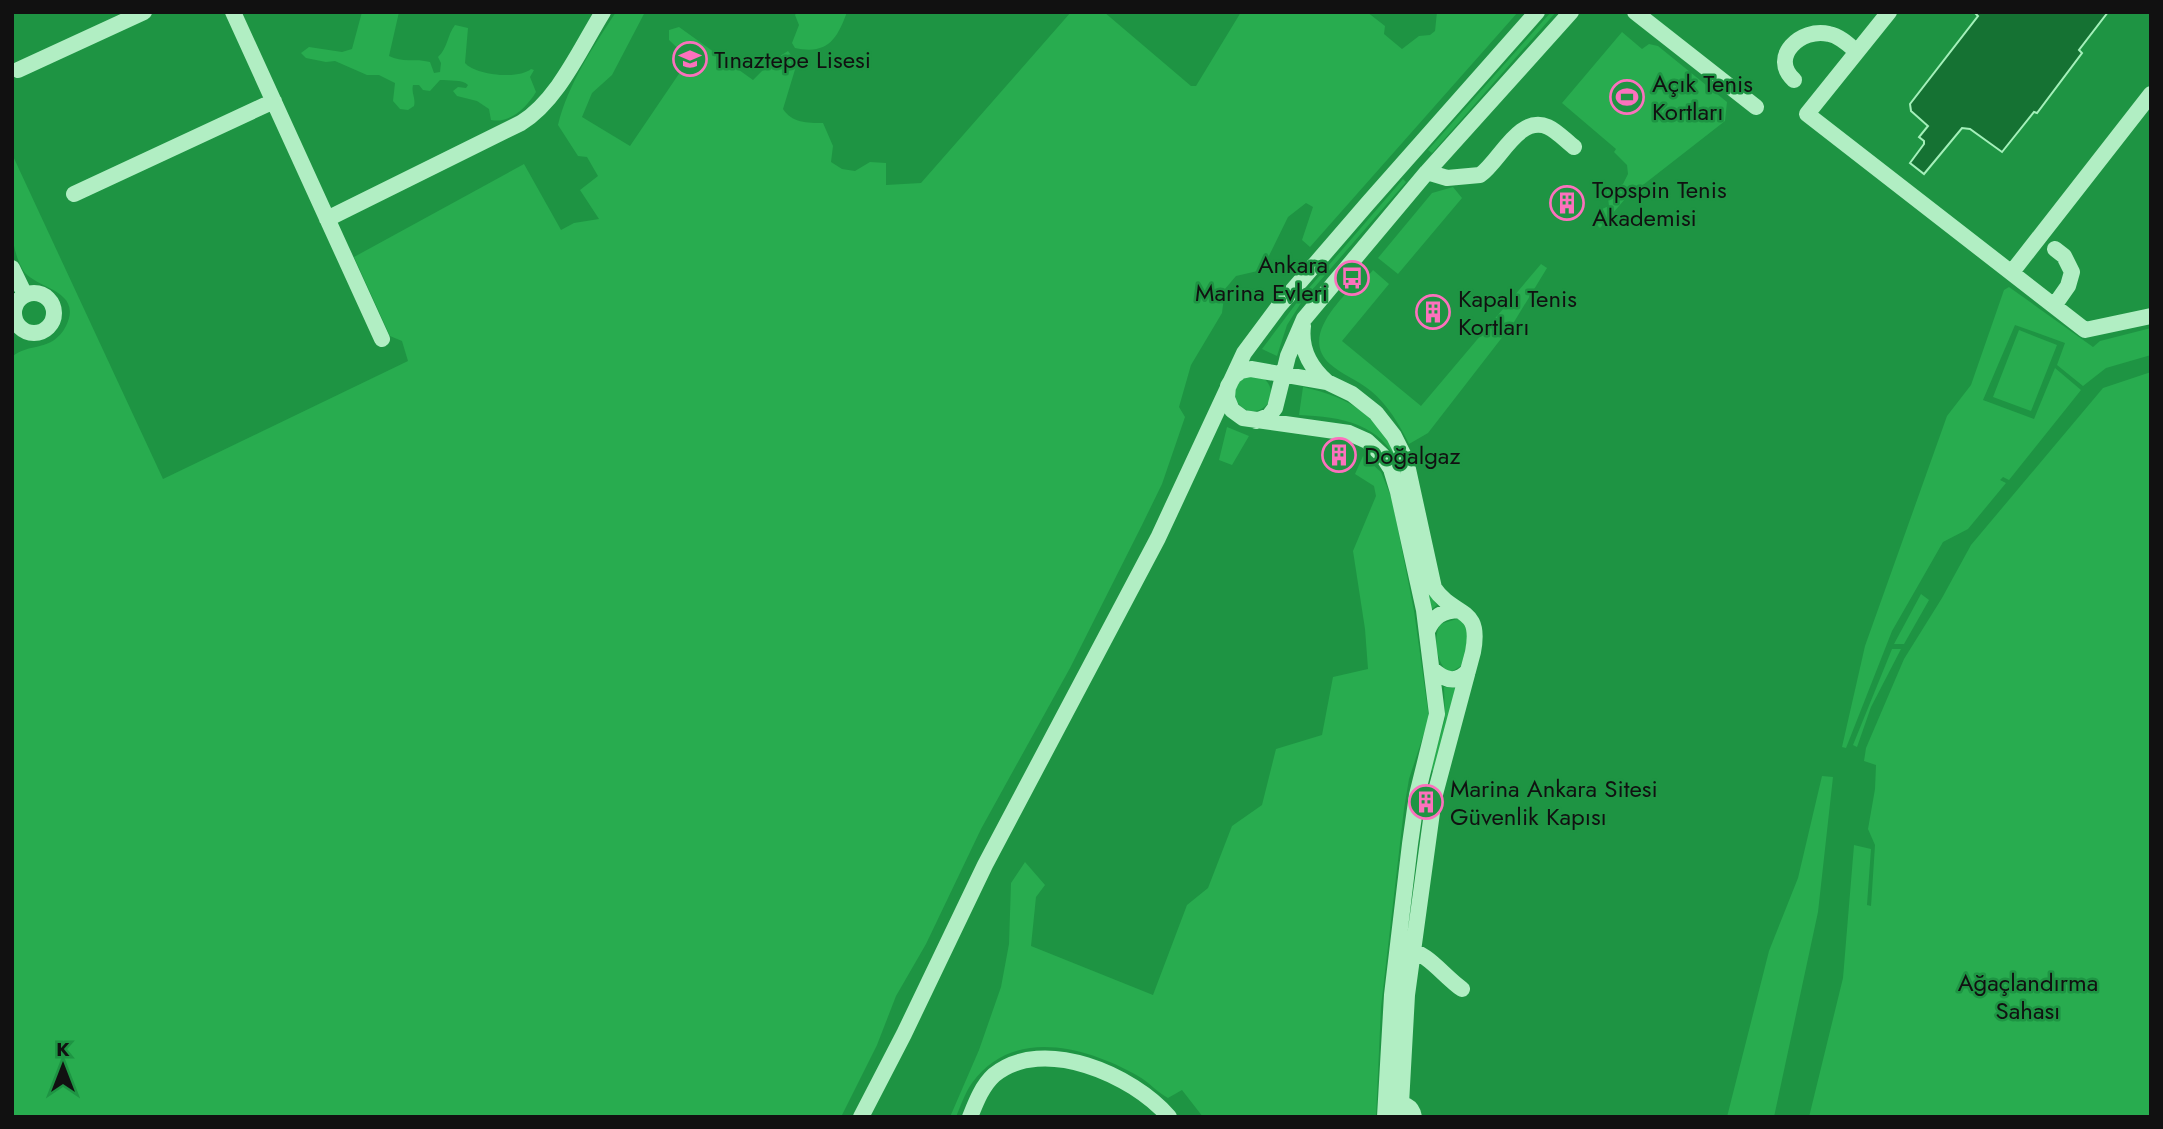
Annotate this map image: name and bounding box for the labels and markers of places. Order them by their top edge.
school or university icon: Tınaztepe Lisesi [671,40,709,78]
place label: Tınaztepe Lisesi [714,42,871,77]
place label: Açık Tenis Kortları [1652,66,1753,129]
sports icon: Açık Tenis Kortları [1608,78,1646,116]
place label: Topspin Tenis Akademisi [1592,172,1727,235]
building icon: Topspin Tenis Akademisi [1548,184,1586,222]
place label: Ankara Marina Evleri [1195,247,1328,310]
bus stop icon: Ankara Marina Evleri [1333,259,1371,297]
place label: Kapalı Tenis Kortları [1458,281,1577,344]
building icon: Kapalı Tenis Kortları [1414,293,1452,331]
building icon: Doğalgaz [1320,436,1358,474]
place label: Doğalgaz [1364,438,1460,473]
place label: Marina Ankara Sitesi Güvenlik Kapısı [1450,771,1658,834]
building icon: Marina Ankara Sitesi Güvenlik Kapısı [1407,783,1445,821]

